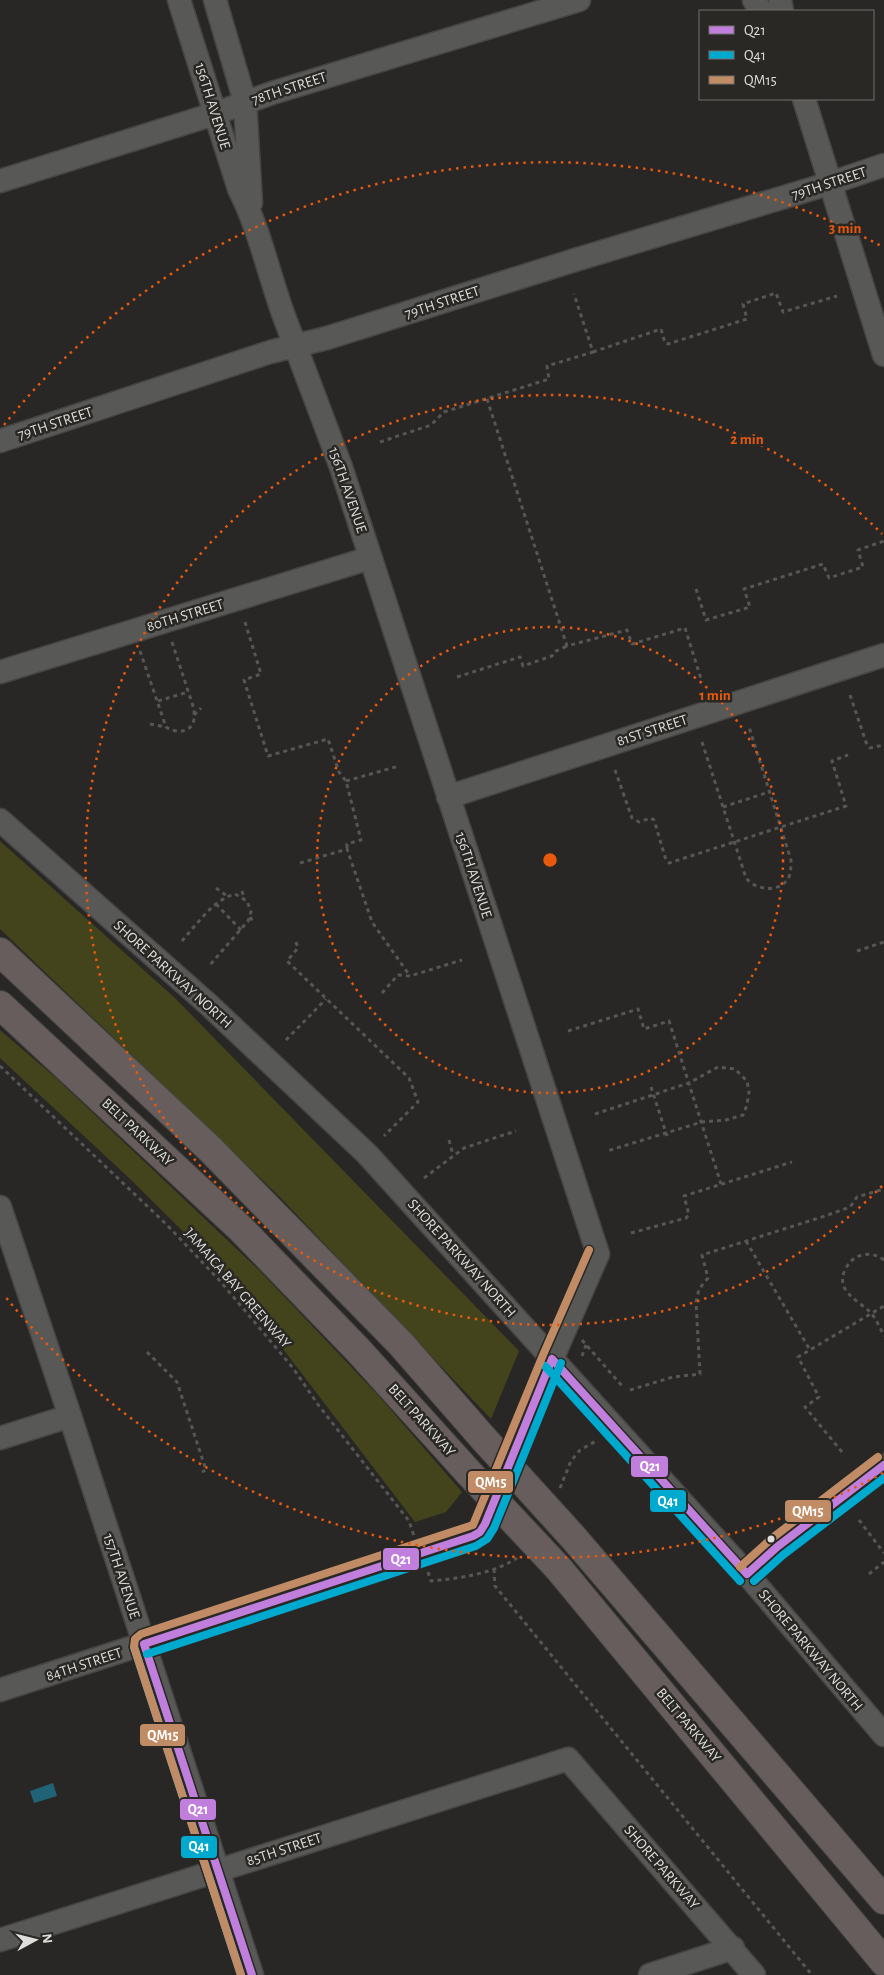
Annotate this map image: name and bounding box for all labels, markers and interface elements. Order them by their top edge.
legend [699,10,874,100]
text: Q21 [744,23,766,38]
text: Q41 [744,48,766,63]
street label: 156TH AVENUE [192,61,233,151]
street label: 78TH STREET [250,69,329,108]
text: QM15 [744,73,777,88]
street label: 79TH STREET [790,164,869,203]
text: 3 min [829,221,861,236]
street label: 79TH STREET [403,283,482,322]
street label: 79TH STREET [16,404,95,443]
text: 2 min [730,432,764,447]
street label: 156TH AVENUE [326,445,369,535]
street label: 80TH STREET [145,597,226,634]
text: 1 min [699,688,731,703]
street label: 81ST STREET [615,712,690,749]
street label: 156TH AVENUE [453,830,494,920]
centre of rings [541,851,559,869]
street label: SHORE PARKWAY NORTH [111,918,235,1031]
street label: BELT PARKWAY [99,1096,176,1169]
street label: SHORE PARKWAY NORTH [405,1196,518,1320]
street label: JAMAICA BAY GREENWAY [182,1225,294,1351]
street label: BELT PARKWAY [385,1381,458,1460]
line badge: Q21 [630,1455,669,1478]
text: Q21 [640,1460,660,1474]
line badge: QM15 [467,1470,514,1494]
text: QM15 [475,1476,507,1490]
line badge: Q41 [649,1489,687,1513]
text: Q41 [657,1495,679,1509]
line badge: QM15 [784,1499,832,1523]
text: QM15 [792,1505,824,1519]
street label: 157TH AVENUE [101,1532,142,1621]
unlabelled marker [766,1534,776,1544]
line badge: Q21 [382,1547,420,1571]
text: Q21 [391,1553,411,1567]
street label: SHORE PARKWAY NORTH [756,1587,866,1714]
street label: 84TH STREET [44,1645,125,1684]
street label: BELT PARKWAY [653,1685,724,1765]
line badge: QM15 [139,1723,186,1747]
text: QM15 [147,1729,179,1743]
line badge: Q21 [179,1798,217,1821]
text: Q21 [188,1803,208,1817]
street label: SHORE PARKWAY [621,1822,702,1912]
street label: 85TH STREET [245,1830,324,1869]
line badge: Q41 [180,1835,218,1859]
text: Q41 [188,1840,210,1854]
north arrow [10,1915,60,1965]
text: N [39,1933,54,1944]

